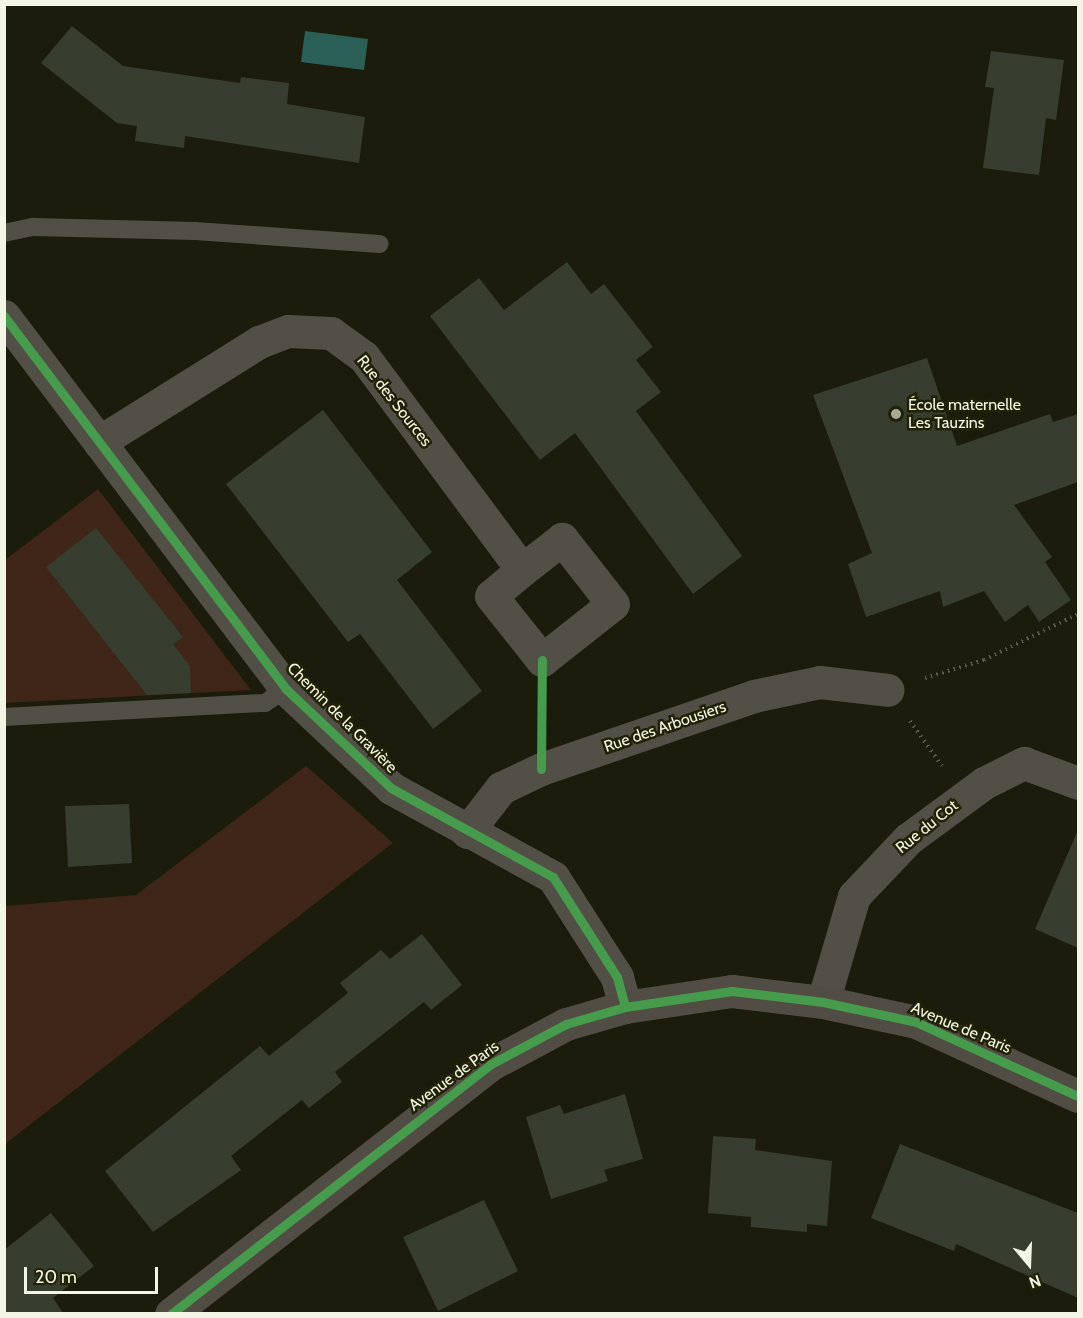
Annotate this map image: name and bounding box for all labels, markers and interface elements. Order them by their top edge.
street label: Rue des Sources [352,352,436,450]
place label: École maternelle Les Tauzins [908,395,1021,433]
marker: École maternelle Les Tauzins [889,407,903,421]
street label: Chemin de la Gravière [283,659,401,777]
street label: Rue des Arbousiers [601,697,729,757]
street label: Rue du Cot [892,796,962,858]
street label: Avenue de Paris [908,998,1014,1058]
street label: Avenue de Paris [405,1037,503,1115]
north arrow [999,1234,1059,1294]
scale bar [27,1255,160,1293]
text: 20 m [35,1266,77,1288]
text: N [1027,1271,1043,1292]

